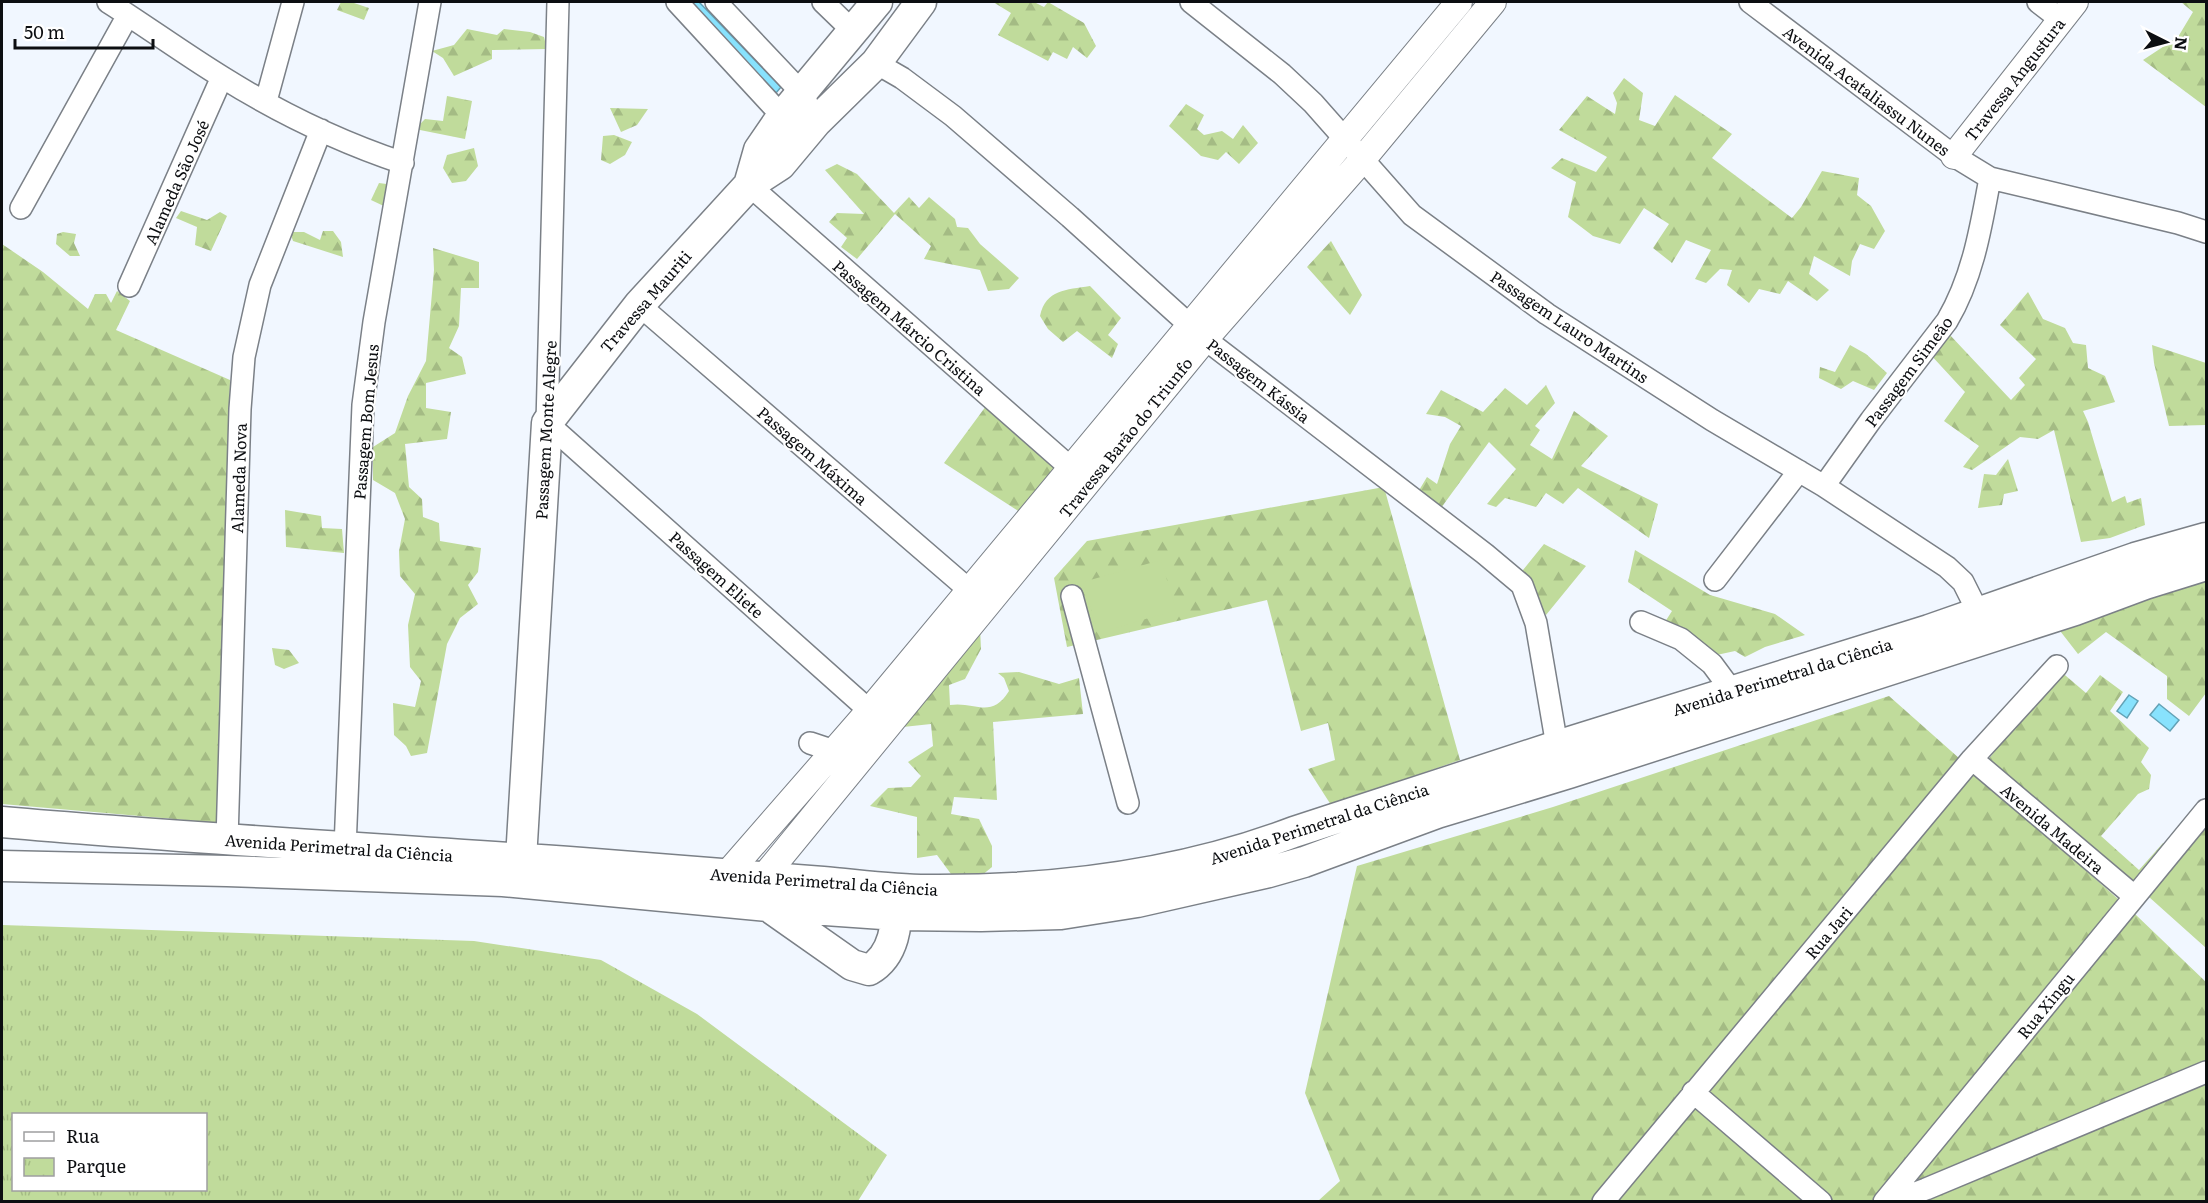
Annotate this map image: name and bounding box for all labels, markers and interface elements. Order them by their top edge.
scale bar [15,12,153,50]
street label: Travessa Angustura [1958,12,2070,146]
north arrow [2136,12,2196,72]
text: 50 m [24,18,65,45]
street label: Avenida Acataliassu Nunes [1779,19,1955,161]
text: N [2169,36,2195,52]
street label: Alameda São José [138,116,214,248]
street label: Travessa Mauriti [594,245,696,357]
street label: Passagem Márcio Cristina [828,254,992,401]
street label: Passagem Lauro Martins [1486,264,1654,388]
street label: Passagem Simeão [1858,311,1958,431]
street label: Passagem Kássia [1202,332,1316,428]
street label: Passagem Monte Alegre [528,340,562,520]
street label: Passagem Bom Jesus [346,343,384,501]
street label: Travessa Barão do Triunfo [1053,351,1197,523]
street label: Passagem Máxima [752,400,874,510]
street label: Alameda Nova [224,422,252,534]
street label: Passagem Eliete [664,525,770,623]
street label: Avenida Perimetral da Ciência [1669,631,1895,721]
street label: Avenida Perimetral da Ciência [1206,776,1432,870]
street label: Avenida Madeira [1996,777,2110,879]
street label: Avenida Perimetral da Ciência [224,827,454,867]
street label: Avenida Perimetral da Ciência [709,861,939,901]
street label: Rua Jari [1799,900,1857,964]
street label: Rua Xingu [2011,967,2079,1043]
legend [12,1113,207,1191]
text: Rua [66,1122,100,1149]
text: Parque [66,1152,126,1179]

